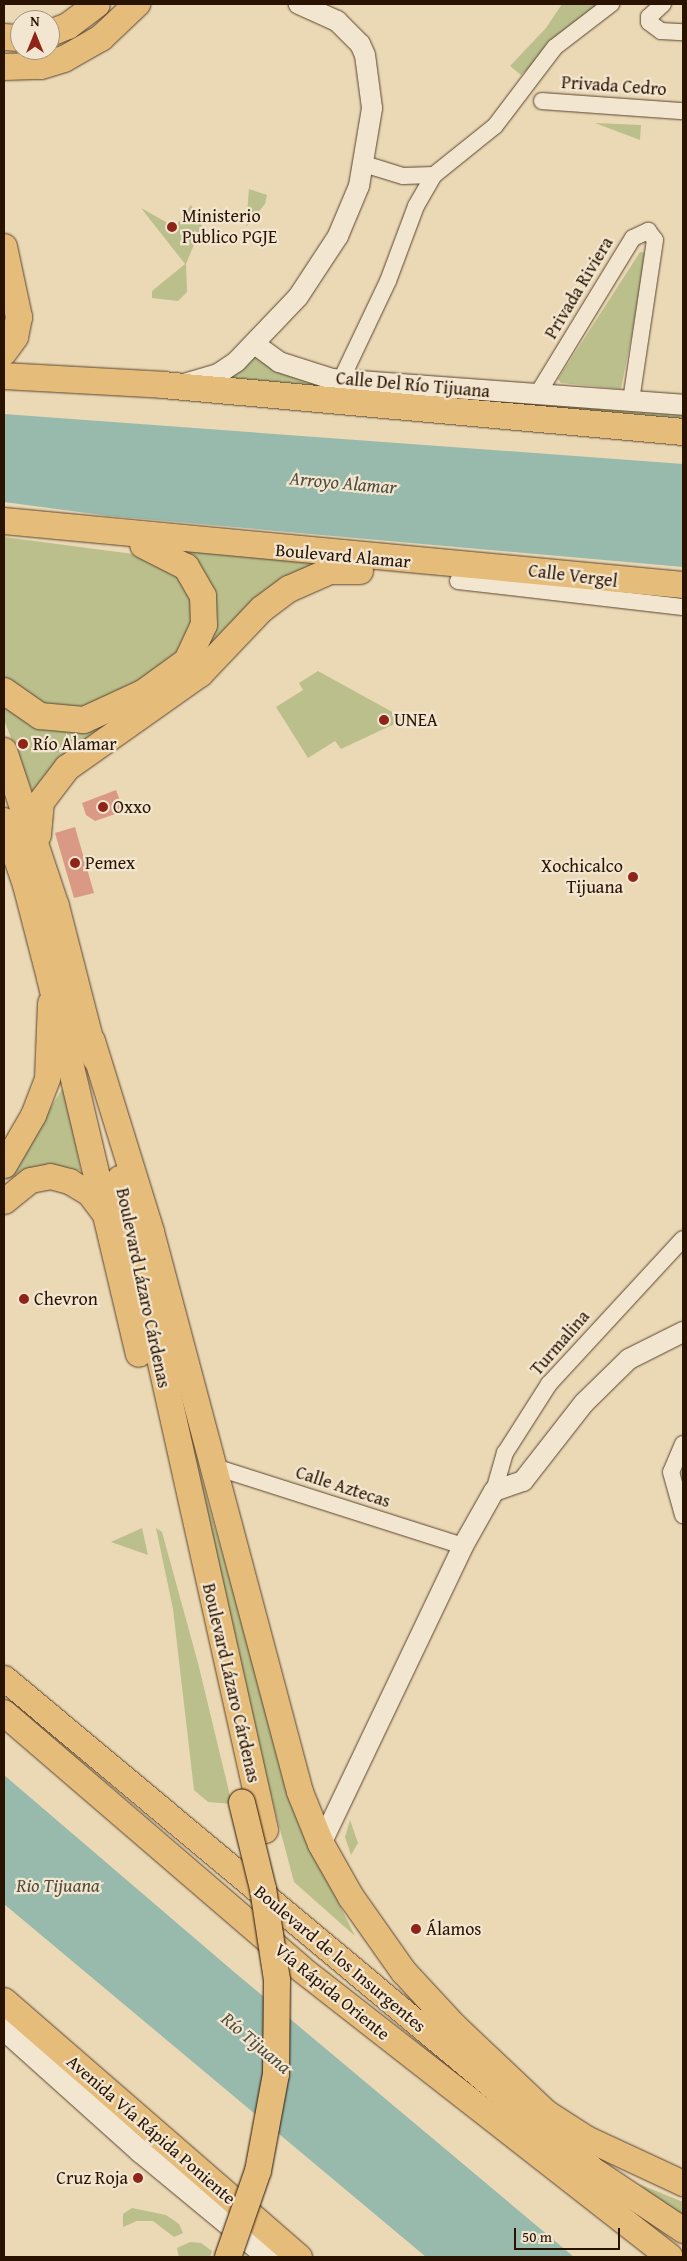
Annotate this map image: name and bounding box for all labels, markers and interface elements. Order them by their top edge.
north arrow [10,10,60,60]
text: N [30,11,40,31]
street label: Privada Cedro [561,72,667,100]
place label: Ministerio Publico PGJE [182,206,277,248]
marker: Ministerio Publico PGJE [166,221,178,233]
street label: Privada Riviera [540,233,618,343]
street label: Calle Del Río Tijuana [335,368,491,402]
water label: Arroyo Alamar [288,467,398,499]
street label: Boulevard Alamar [274,539,412,573]
street label: Calle Vergel [527,560,619,592]
place label: UNEA [394,709,438,731]
marker: UNEA [378,714,390,726]
place label: Río Alamar [33,733,117,755]
marker: Río Alamar [17,738,29,750]
place label: Oxxo [113,796,151,818]
marker: Oxxo [97,801,109,813]
place label: Pemex [85,852,135,874]
place label: Xochicalco Tijuana [541,856,623,899]
marker: Pemex [69,857,81,869]
marker: Xochicalco Tijuana [627,871,639,883]
street label: Boulevard Lázaro Cárdenas [111,1186,175,1390]
place label: Chevron [34,1288,98,1310]
marker: Chevron [18,1293,30,1305]
street label: Turmalina [526,1306,594,1380]
street label: Calle Aztecas [293,1462,393,1512]
street label: Boulevard Lázaro Cárdenas [198,1581,264,1785]
water label: Rio Tijuana [16,1875,100,1897]
street label: Boulevard de los Insurgentes [250,1881,430,2037]
place label: Álamos [426,1918,482,1940]
marker: Álamos [410,1923,422,1935]
street label: Vía Rápida Oriente [270,1939,394,2045]
water label: Río Tijuana [217,2007,295,2079]
street label: Avenida Vía Rápida Poniente [62,2051,240,2209]
place label: Cruz Roja [56,2167,128,2189]
marker: Cruz Roja [132,2172,144,2184]
scale bar [517,2218,623,2250]
text: 50 m [522,2226,552,2247]

